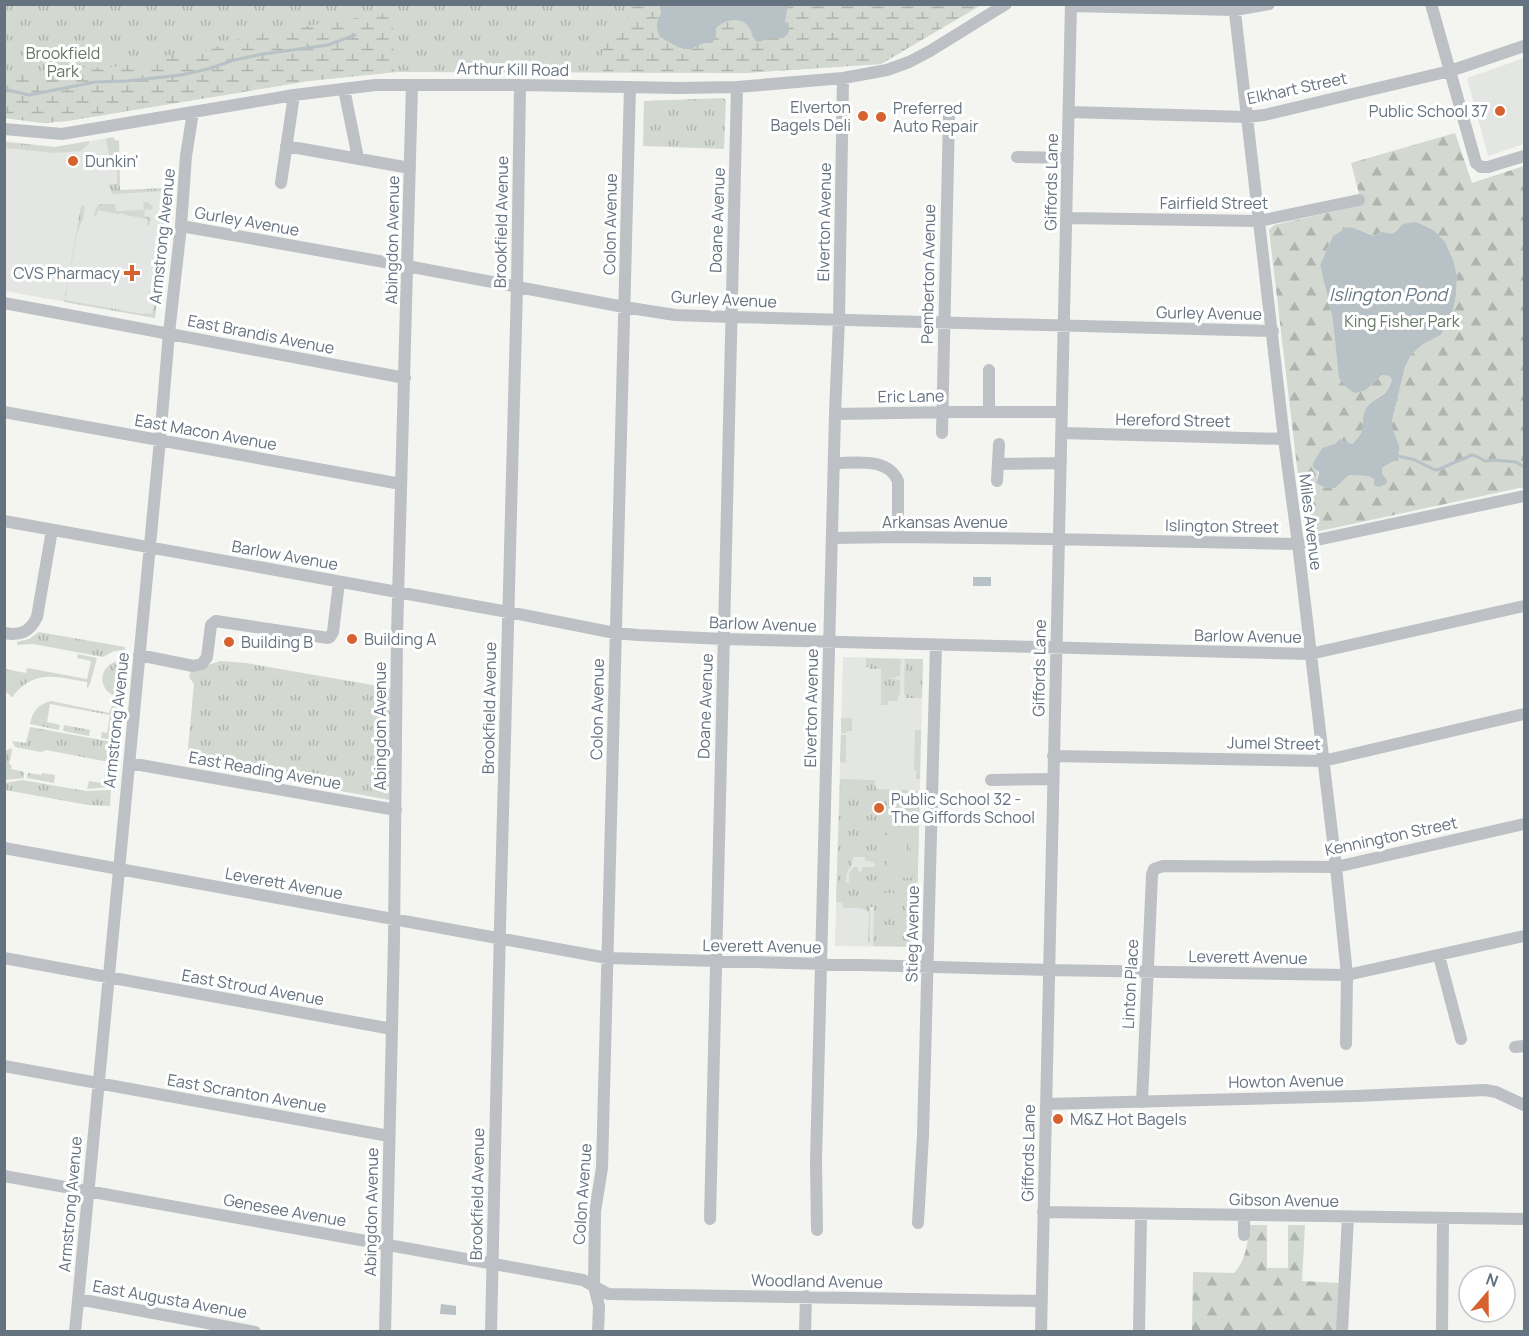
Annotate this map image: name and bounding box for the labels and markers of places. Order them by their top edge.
place label: Elverton Bagels Deli [771,96,851,136]
place label: Preferred Auto Repair [893,97,979,137]
place label: Public School 37 [1369,100,1488,122]
marker: Public School 37 [1493,104,1507,118]
marker: Elverton Bagels Deli [856,109,870,123]
marker: Preferred Auto Repair [874,110,888,124]
place label: Dunkin' [85,150,139,172]
marker: Dunkin' [66,154,80,168]
place label: CVS Pharmacy [13,262,121,284]
marker: CVS Pharmacy [125,266,139,280]
place label: Building A [364,628,436,650]
place label: Building B [241,631,313,653]
marker: Building A [345,632,359,646]
marker: Building B [222,635,236,649]
place label: Public School 32 - The Giffords School [891,788,1035,828]
marker: Public School 32 - The Giffords School [872,801,886,815]
place label: M&Z Hot Bagels [1070,1108,1187,1130]
marker: M&Z Hot Bagels [1051,1112,1065,1126]

